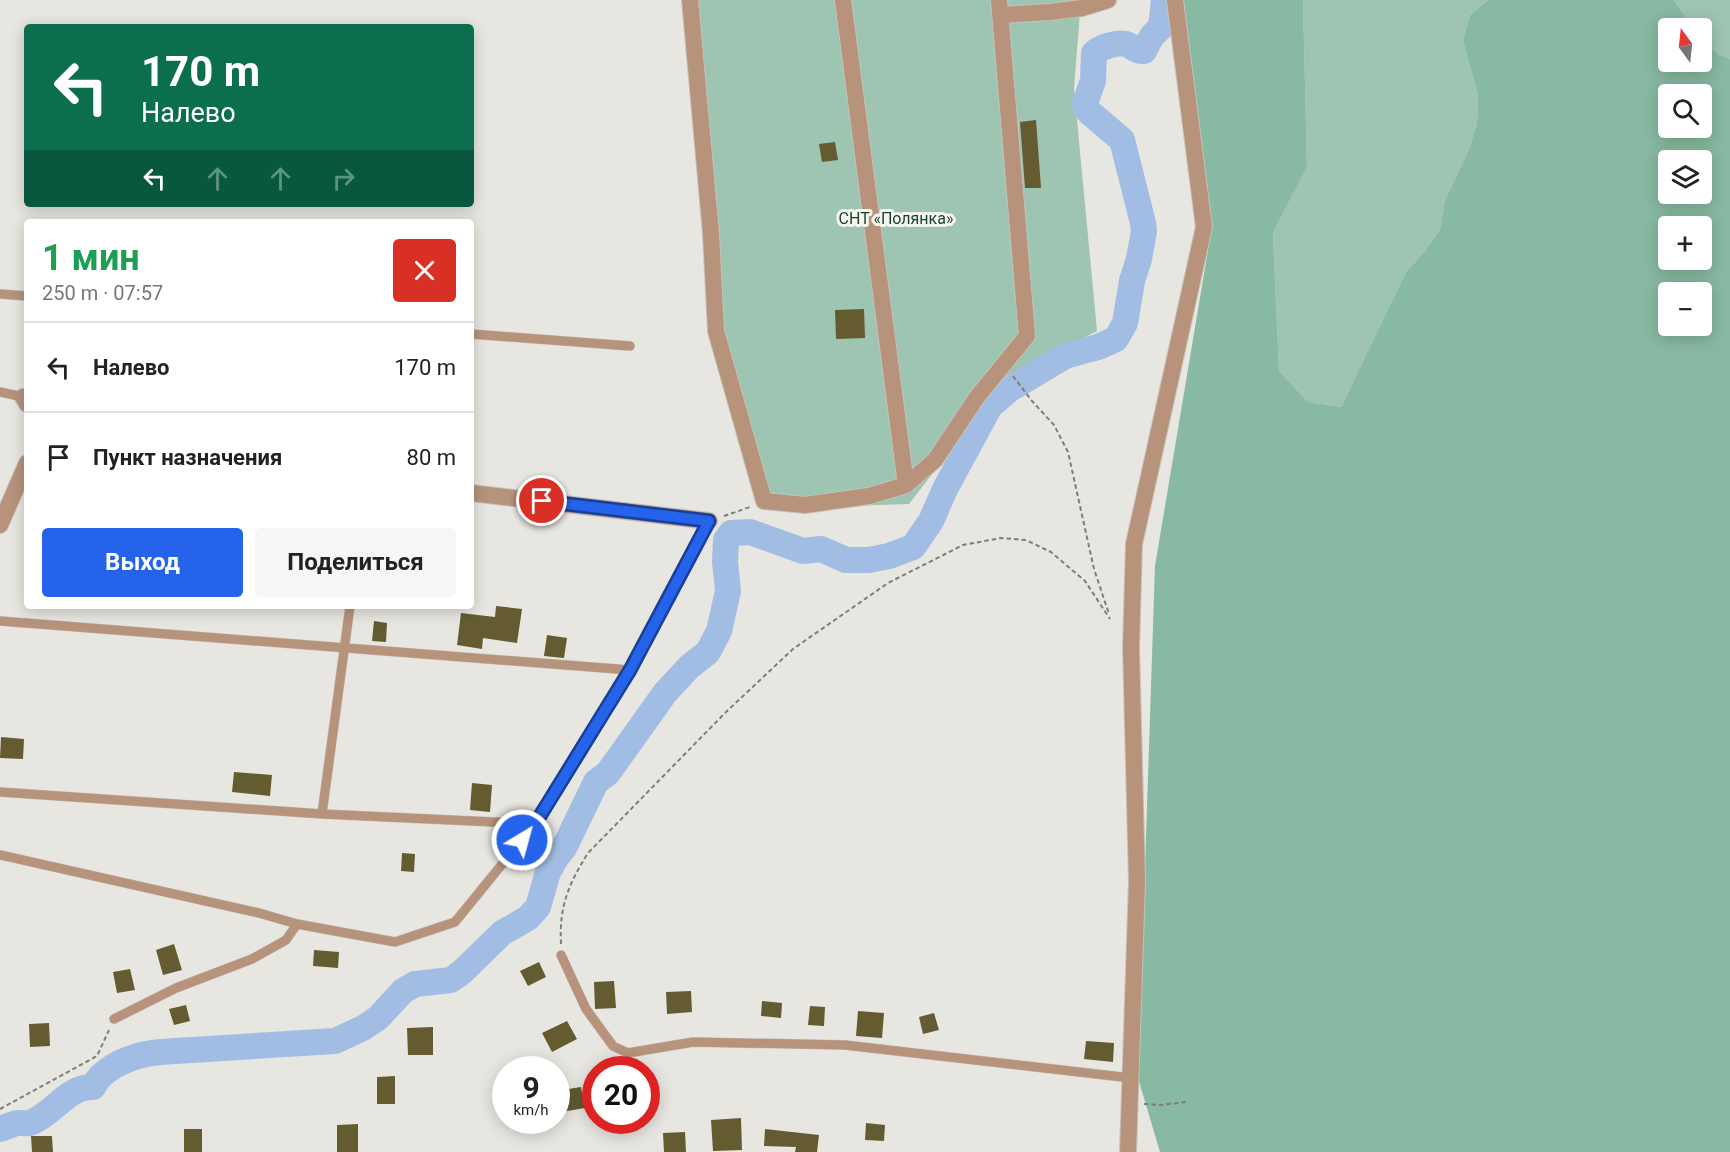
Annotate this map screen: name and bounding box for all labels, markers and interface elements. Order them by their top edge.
north arrow [1658,18,1712,72]
map controls [1658,18,1712,336]
text: 170 m [141,47,260,96]
icon: left [42,48,120,126]
button: search [1658,84,1712,138]
text: Налево [141,97,236,129]
button: layers [1658,150,1712,204]
icon: left [138,162,171,195]
icon: ahead [201,162,234,195]
icon: ahead [264,162,297,195]
icon: right [327,162,360,195]
park label: СНТ «Полянка» [839,209,953,228]
button: + [1658,216,1712,270]
text: 1 мин [42,237,140,279]
button: close [393,239,456,302]
text: 250 m · 07:57 [42,281,163,305]
button: − [1658,282,1712,336]
icon: left [42,351,75,384]
text: Налево [93,355,170,380]
text: 170 m [394,355,456,380]
icon: arrive [42,441,75,474]
text: Пункт назначения [93,445,282,470]
text: 80 m [407,445,456,470]
pin [516,475,567,526]
icon: arrive [525,484,558,517]
button: Выход [42,528,243,597]
button: Поделиться [255,528,456,597]
position arrow [490,808,554,872]
speed limit sign: 20 [582,1056,660,1134]
text: 9 [522,1070,540,1105]
text: km/h [513,1101,549,1119]

